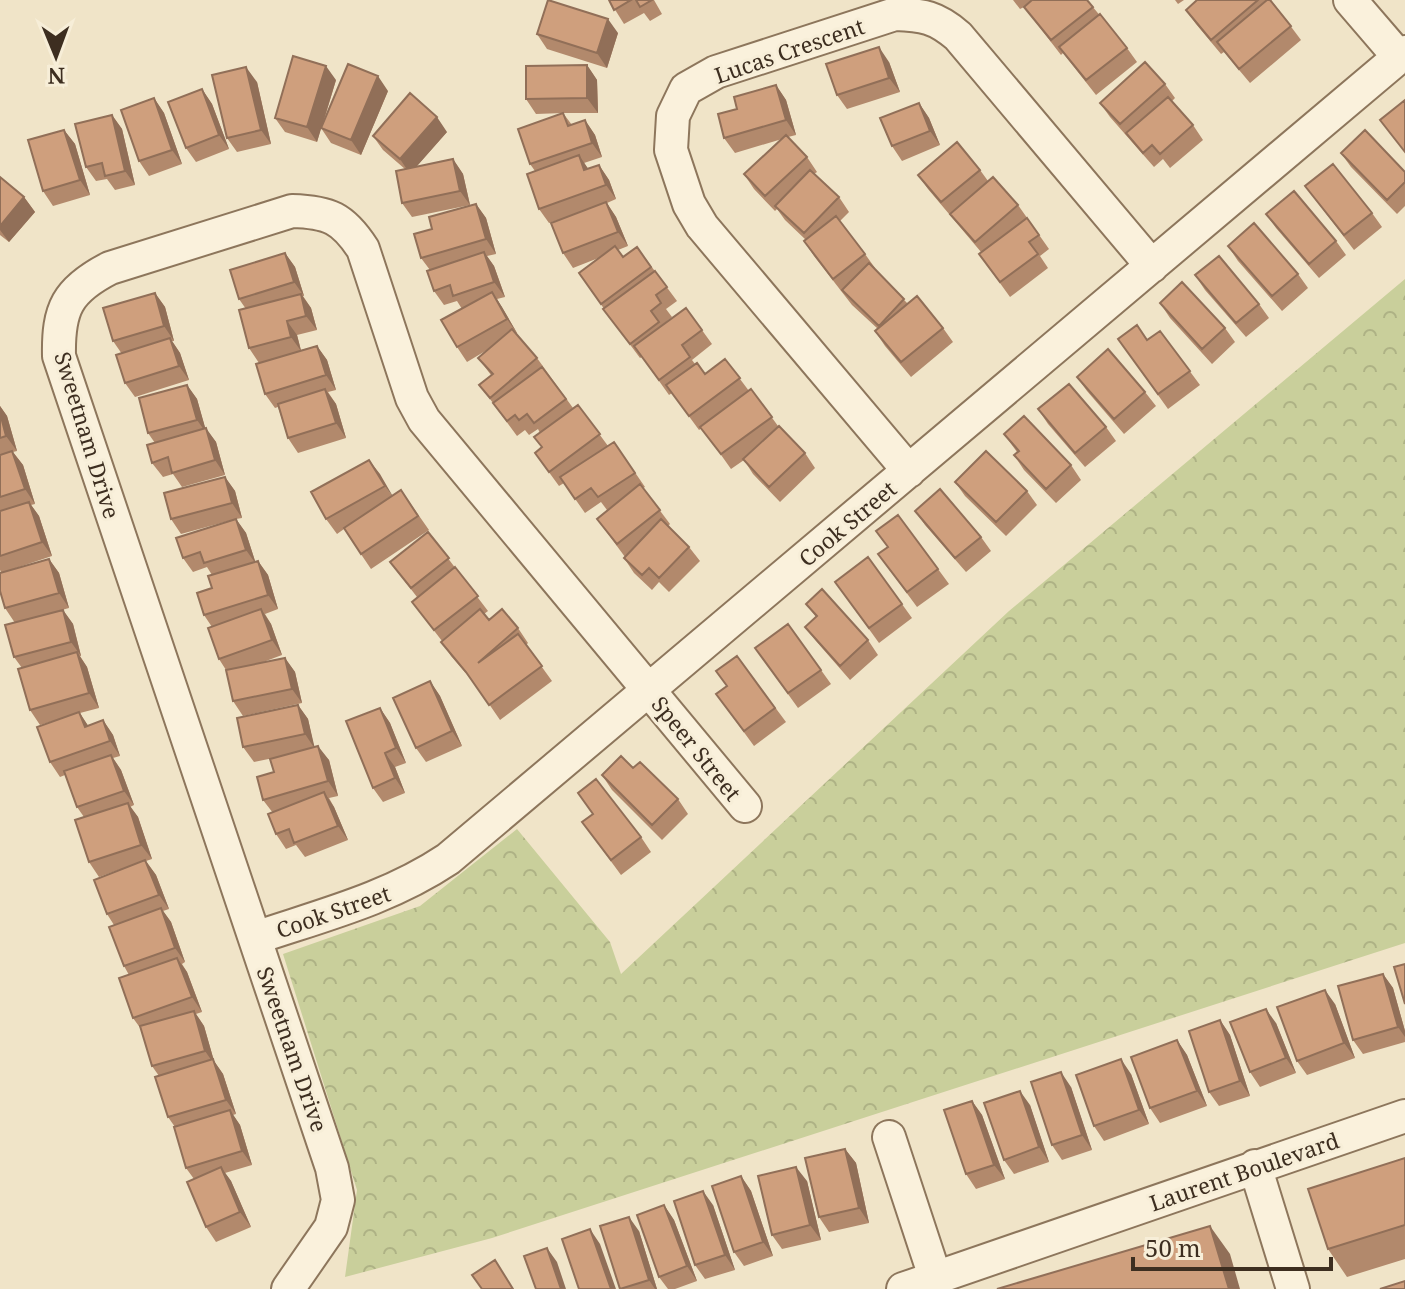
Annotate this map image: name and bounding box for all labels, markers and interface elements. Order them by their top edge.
street label: Lucas Crescent [710,10,868,90]
north arrow [16,16,96,96]
text: N [47,62,65,92]
street label: Sweetnam Drive [48,348,128,522]
street label: Cook Street [792,473,902,573]
street label: Speer Street [646,689,749,807]
street label: Cook Street [272,877,394,945]
street label: Sweetnam Drive [251,962,335,1136]
street label: Laurent Boulevard [1145,1124,1343,1217]
scale bar [1133,1221,1331,1271]
text: 50 m [1145,1231,1201,1264]

